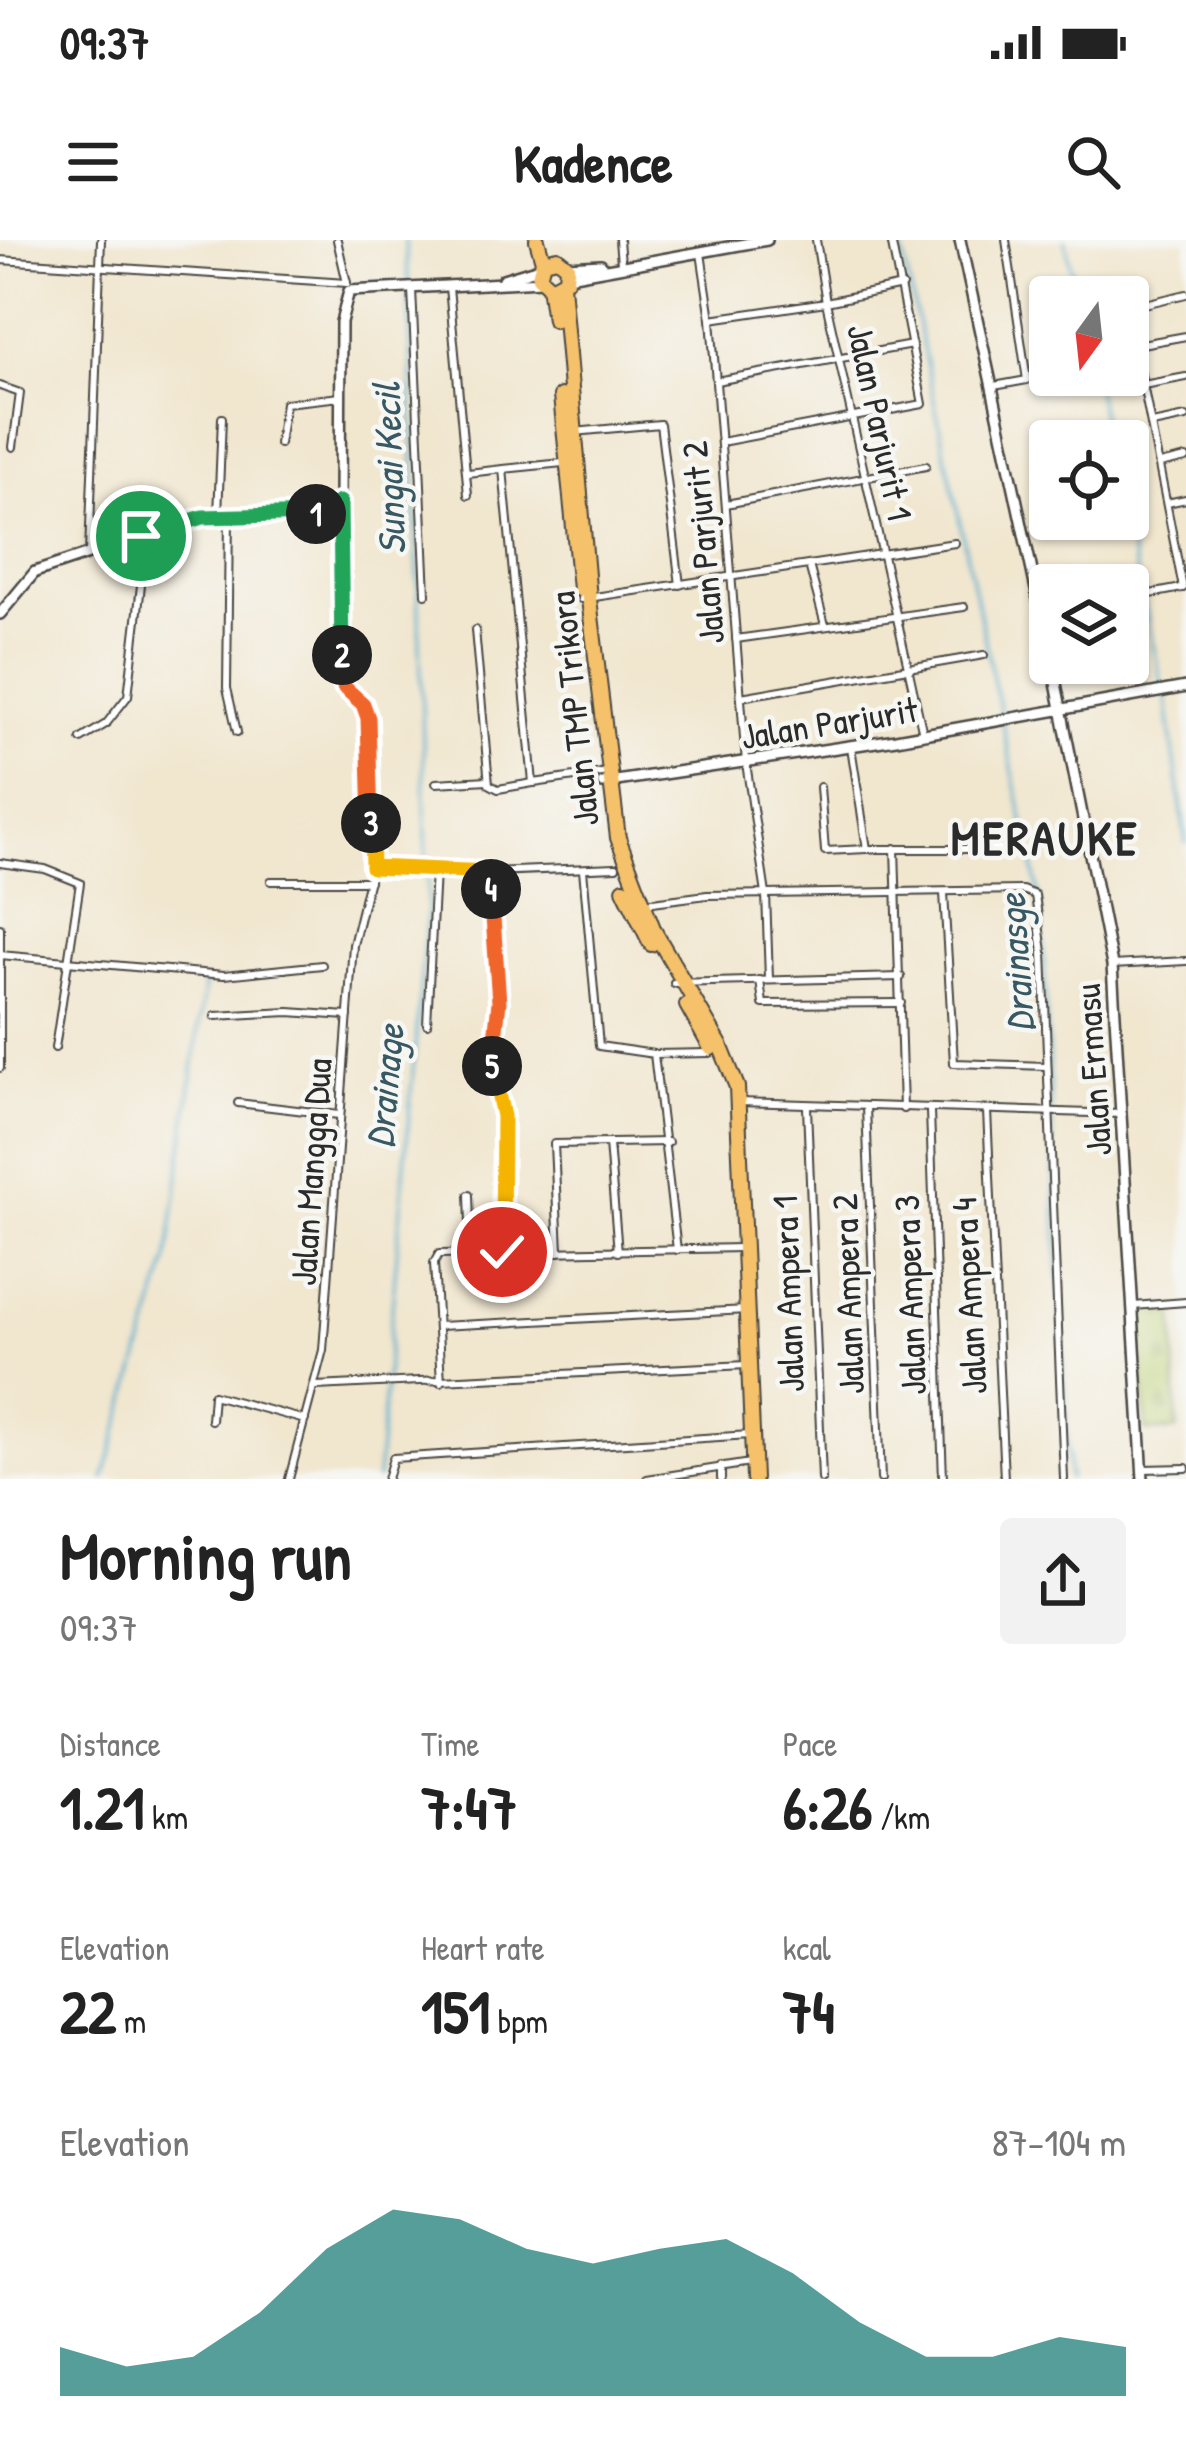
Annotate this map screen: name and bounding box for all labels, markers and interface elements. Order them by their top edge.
text: 09:37 [60,12,150,73]
text: Kadence [514,126,672,199]
icon: menu [60,129,126,195]
icon: search [1060,129,1126,195]
north arrow [1029,276,1149,396]
map controls [1029,276,1149,684]
street label: Jalan Parjurit 1 [836,319,926,525]
water label: Sungai Kecil [358,381,418,556]
button: locate [1029,420,1149,540]
street label: Jalan Parjurit 2 [669,439,735,646]
pin: 1 [286,484,346,544]
pin [90,485,192,587]
text: 1 [310,492,322,536]
icon: arrive [108,503,174,569]
button: layers [1029,564,1149,684]
street label: Jalan TMP Trikora [536,589,610,829]
pin: 2 [312,625,372,685]
text: 2 [334,633,350,677]
street label: Jalan Parjurit [737,684,921,760]
pin: 3 [341,793,401,853]
text: 3 [364,801,378,845]
district label: MERAUKE [951,805,1139,870]
pin: 4 [461,859,521,919]
text: 4 [485,867,497,911]
water label: Drainasge [984,891,1047,1034]
street label: Jalan Ermasu [1062,982,1122,1158]
water label: Drainage [352,1021,417,1150]
pin: 5 [462,1036,522,1096]
text: 5 [485,1044,499,1088]
street label: Jalan Mangga Dua [278,1057,342,1287]
street label: Jalan Ampera 2 [819,1193,875,1395]
street label: Jalan Ampera 3 [881,1194,937,1396]
street label: Jalan Ampera 1 [759,1195,815,1393]
street label: Jalan Ampera 4 [938,1196,998,1396]
pin [451,1201,553,1303]
icon: check [469,1219,535,1285]
text: Morning run [60,1510,352,1600]
button: share [1000,1518,1126,1644]
text: 09:37 [60,1600,138,1653]
text: Distance [60,1722,161,1766]
text: Time [421,1722,480,1766]
text: Pace [783,1722,837,1766]
text: 1.21 [60,1766,144,1848]
text: 7:47 [421,1766,517,1848]
text: 6:26 [783,1766,873,1848]
text: km [144,1795,188,1839]
text: /km [873,1795,930,1839]
text: Elevation [60,1926,170,1970]
text: Heart rate [421,1926,545,1970]
text: kcal [783,1926,831,1970]
text: 22 [60,1970,116,2052]
text: 151 [421,1970,490,2052]
text: 74 [783,1970,835,2052]
text: m [116,1999,146,2043]
text: bpm [490,1999,548,2043]
text: Elevation [60,2115,190,2168]
text: 87–104 m [992,2115,1126,2168]

